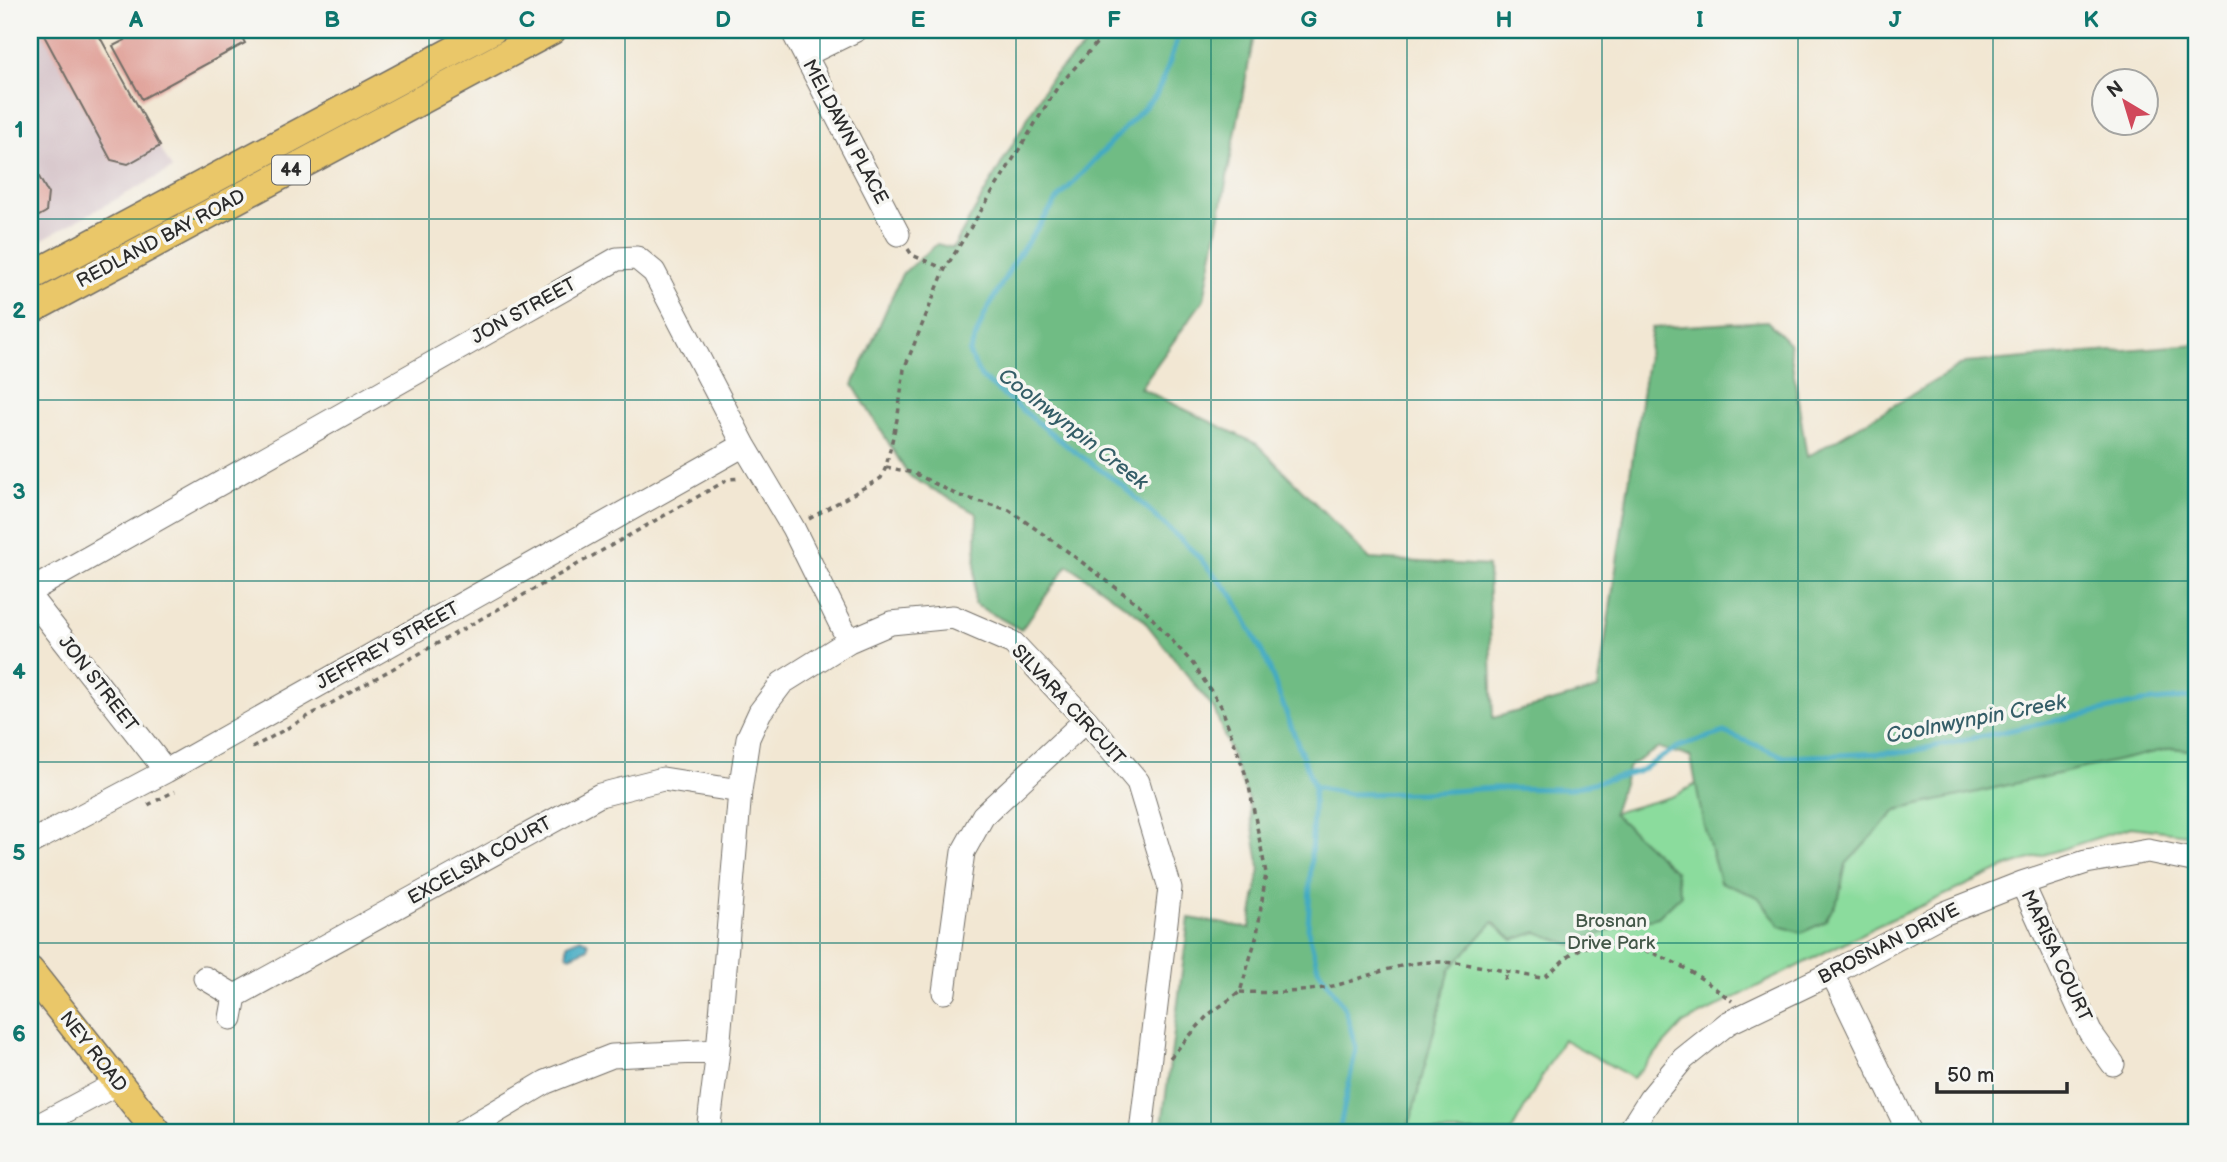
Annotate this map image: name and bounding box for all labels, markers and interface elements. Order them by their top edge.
text: A [128,6,144,34]
text: B [324,6,340,34]
text: C [519,6,535,34]
text: D [715,6,731,34]
text: E [911,6,926,34]
text: F [1107,6,1121,34]
text: G [1301,6,1318,34]
text: H [1495,6,1513,34]
text: I [1696,6,1704,34]
text: J [1889,6,1902,34]
text: K [2083,6,2099,34]
street label: MELDAWN PLACE [797,56,893,208]
north arrow [2090,66,2160,136]
text: N [2103,76,2128,103]
text: 1 [14,116,24,144]
road number: 44 [272,155,310,184]
street label: REDLAND BAY ROAD [73,185,249,293]
street label: JON STREET [468,273,581,349]
text: 2 [12,297,26,325]
water label: Coolnwynpin Creek [993,363,1153,496]
text: 3 [12,478,26,506]
street label: JEFFREY STREET [313,597,464,695]
street label: JON STREET [53,631,143,737]
street label: SILVARA CIRCUIT [1006,640,1130,770]
text: 4 [12,658,26,686]
water label: Coolnwynpin Creek [1884,689,2069,749]
street label: EXCELSIA COURT [404,812,556,910]
text: 5 [12,839,26,867]
street label: MARISA COURT [2015,887,2097,1026]
street label: BROSNAN DRIVE [1815,899,1963,989]
park label: Brosnan Drive Park [1567,910,1656,955]
street label: NEY ROAD [54,1007,132,1097]
text: 6 [12,1020,26,1048]
scale bar [1937,1050,2066,1094]
text: 50 m [1947,1063,1994,1088]

